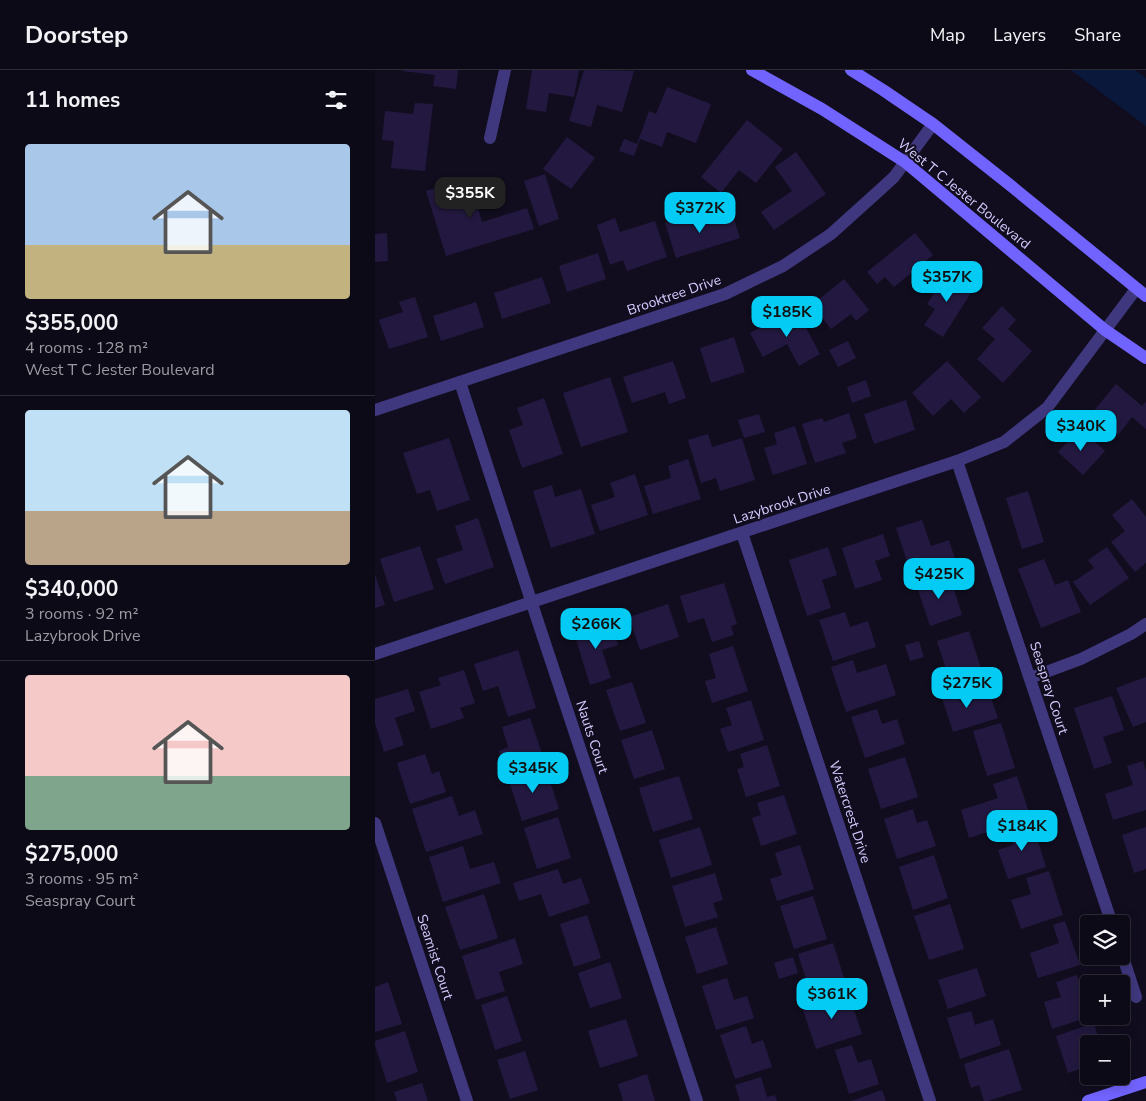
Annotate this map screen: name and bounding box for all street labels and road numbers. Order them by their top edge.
street label: West T C Jester Boulevard [894,134,1034,254]
street label: Brooktree Drive [624,270,724,320]
street label: Lazybrook Drive [731,479,833,529]
street label: Seaspray Court [1025,639,1073,737]
street label: Nauts Court [571,698,613,776]
street label: Watercrest Drive [825,758,875,866]
street label: Seamist Court [412,912,458,1002]

